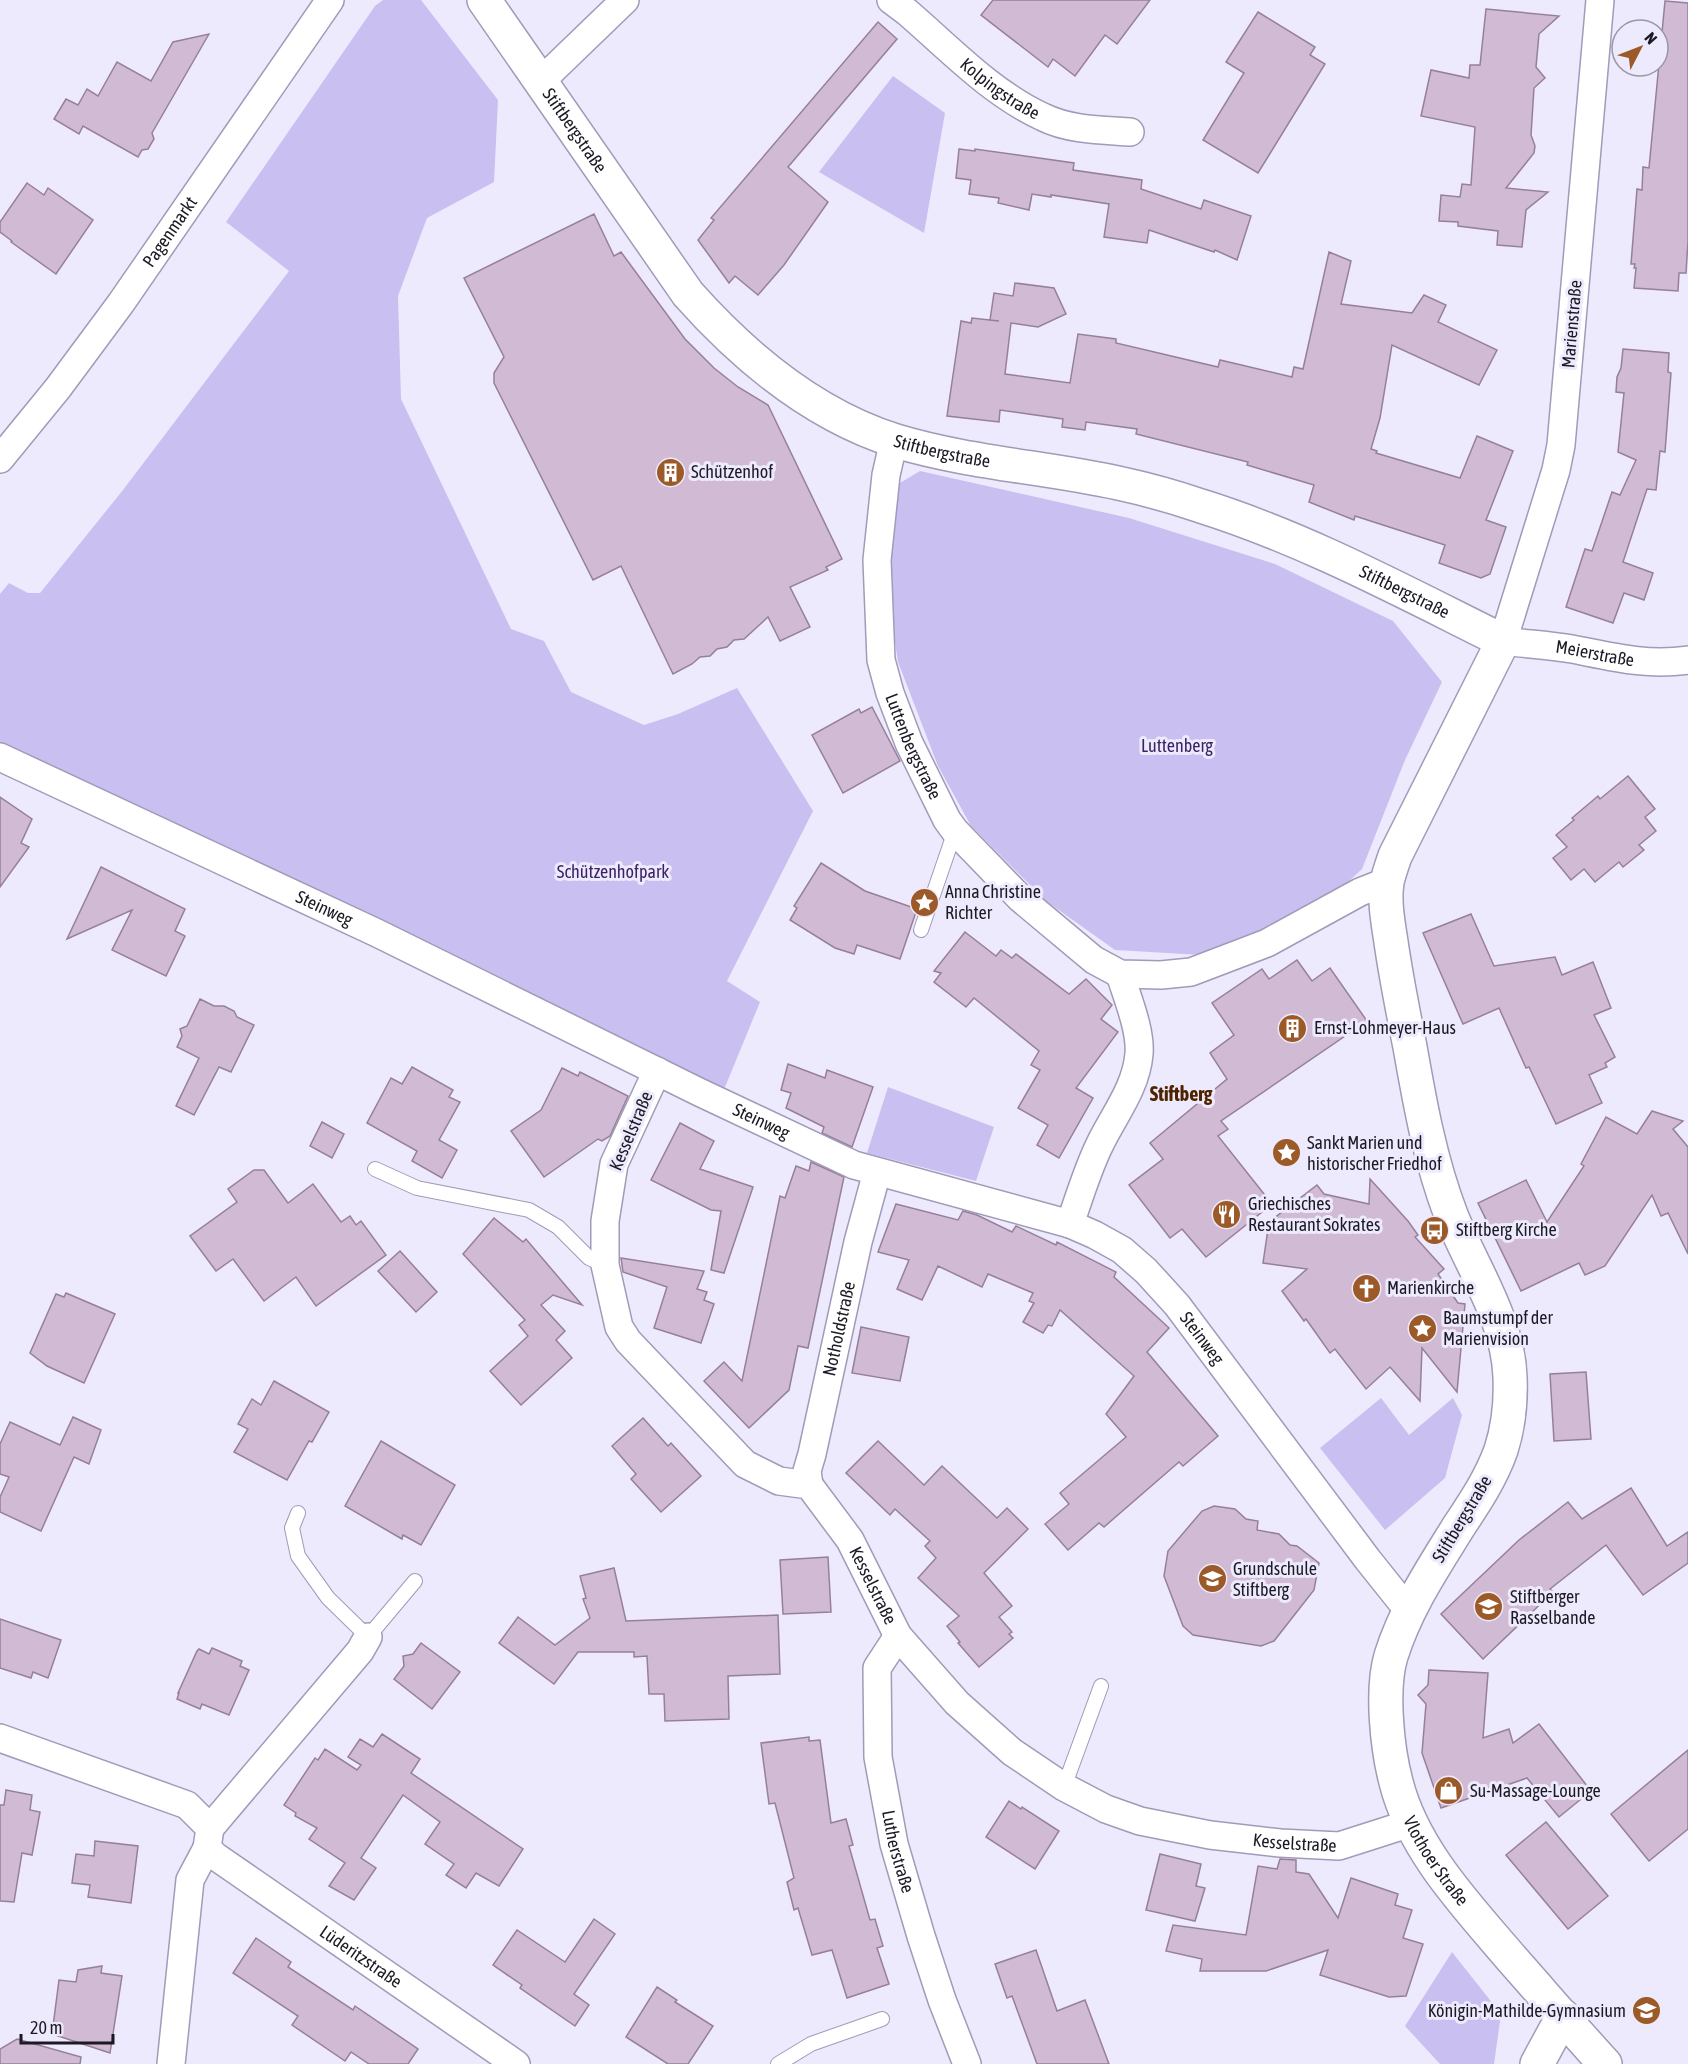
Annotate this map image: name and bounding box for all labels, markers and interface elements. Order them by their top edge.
north arrow [1610,18,1670,78]
text: N [1641,28,1661,47]
street label: Kolpingstraße [956,53,1043,124]
street label: Stiftbergstraße [539,84,612,177]
street label: Pagenmarkt [138,192,201,271]
street label: Marienstraße [1557,279,1586,369]
street label: Stiftbergstraße [892,430,992,471]
building icon: Schützenhof [654,456,686,488]
place label: Schützenhof [691,461,773,482]
street label: Stiftbergstraße [1356,561,1453,623]
street label: Meierstraße [1554,636,1635,670]
street label: Luttenbergstraße [881,691,946,803]
park label: Luttenberg [1141,735,1213,756]
park label: Schützenhofpark [557,861,669,882]
place label: Anna Christine Richter [945,881,1041,923]
street label: Steinweg [293,886,357,930]
place icon: Anna Christine Richter [908,886,940,918]
building icon: Ernst-Lohmeyer-Haus [1277,1012,1309,1044]
place label: Ernst-Lohmeyer-Haus [1314,1017,1456,1038]
district label: Stiftberg [1150,1082,1213,1105]
street label: Kesselstraße [605,1088,657,1173]
street label: Steinweg [730,1099,793,1143]
place label: Sankt Marien und historischer Friedhof [1307,1132,1442,1174]
place icon: Sankt Marien und historischer Friedhof [1270,1137,1302,1169]
place label: Griechisches Restaurant Sokrates [1248,1193,1380,1235]
restaurant icon: Griechisches Restaurant Sokrates [1211,1198,1243,1230]
bus stop icon: Stiftberg Kirche [1419,1214,1451,1246]
place label: Stiftberg Kirche [1456,1219,1557,1240]
church icon: Marienkirche [1350,1272,1382,1304]
place label: Marienkirche [1387,1277,1474,1298]
street label: Notholdstraße [818,1279,859,1378]
place label: Baumstumpf der Marienvision [1443,1307,1553,1349]
street label: Steinweg [1176,1308,1229,1368]
place icon: Baumstumpf der Marienvision [1406,1312,1438,1344]
street label: Stiftbergstraße [1427,1471,1496,1566]
street label: Kesselstraße [845,1543,901,1628]
place label: Grundschule Stiftberg [1233,1558,1317,1600]
school or university icon: Grundschule Stiftberg [1196,1563,1228,1595]
place label: Stiftberger Rasselbande [1510,1586,1595,1628]
school or university icon: Stiftberger Rasselbande [1473,1591,1505,1623]
shop icon: Su-Massage-Lounge [1433,1775,1465,1807]
place label: Su-Massage-Lounge [1470,1780,1601,1801]
street label: Lutherstraße [878,1809,919,1895]
street label: Vlothoer Straße [1399,1813,1473,1910]
street label: Kesselstraße [1252,1829,1337,1856]
street label: Lüderitzstraße [316,1921,406,1992]
school or university icon: Königin-Mathilde-Gymnasium [1631,1995,1663,2027]
place label: Königin-Mathilde-Gymnasium [1428,2000,1626,2021]
scale bar [21,2007,112,2045]
text: 20 m [30,2017,62,2038]

